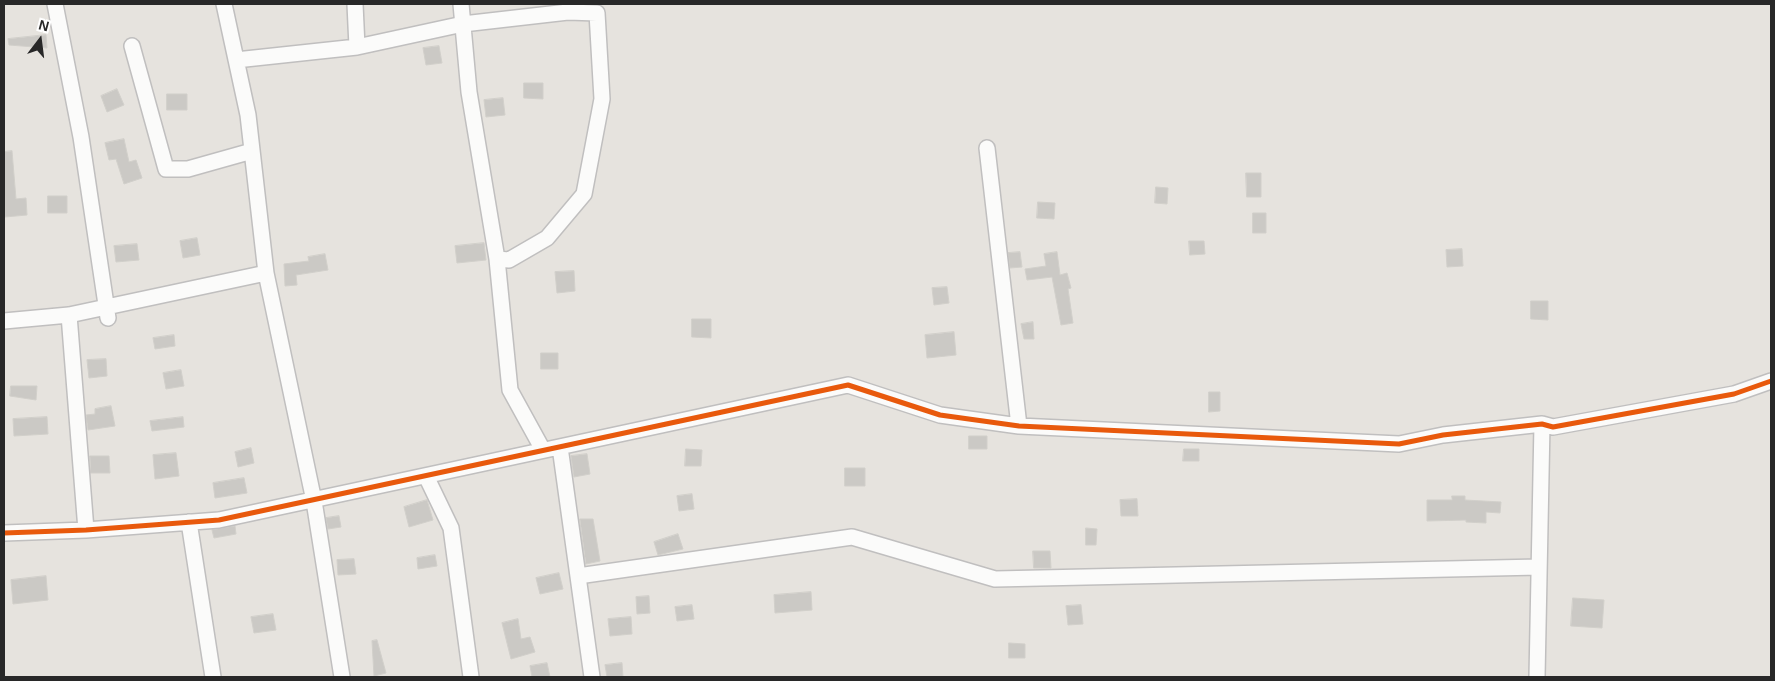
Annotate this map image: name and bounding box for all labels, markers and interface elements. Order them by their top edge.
north arrow [15,15,65,65]
text: N [37,16,51,35]

